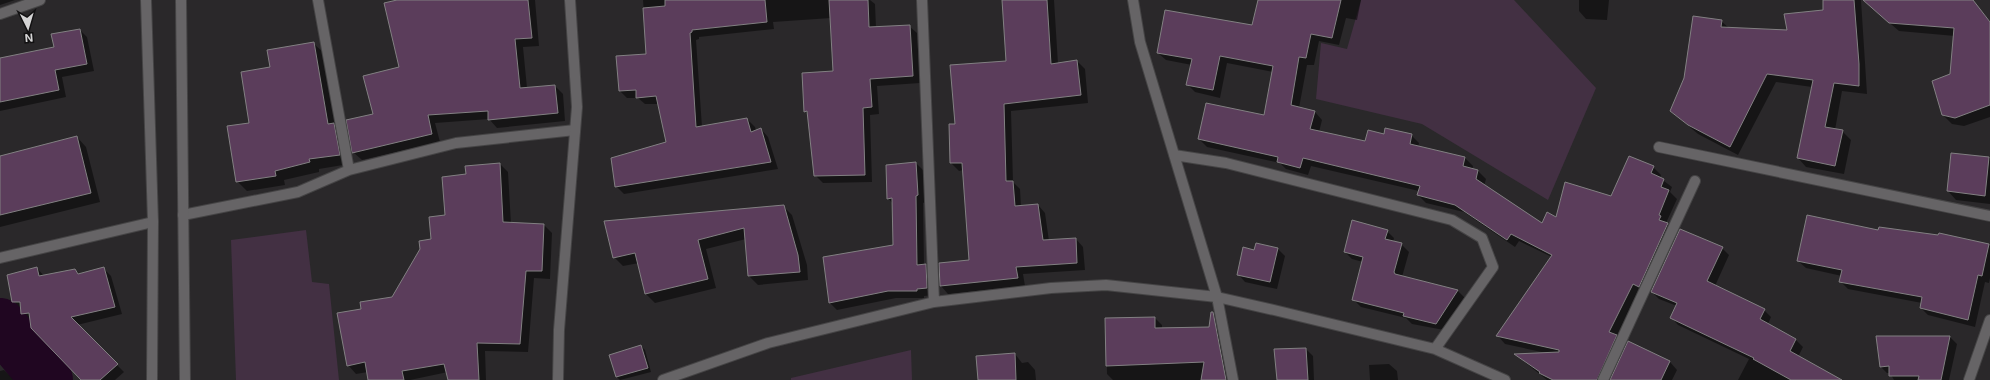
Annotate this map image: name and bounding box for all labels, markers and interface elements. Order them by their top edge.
north arrow [8,8,48,48]
text: N [24,31,34,45]

